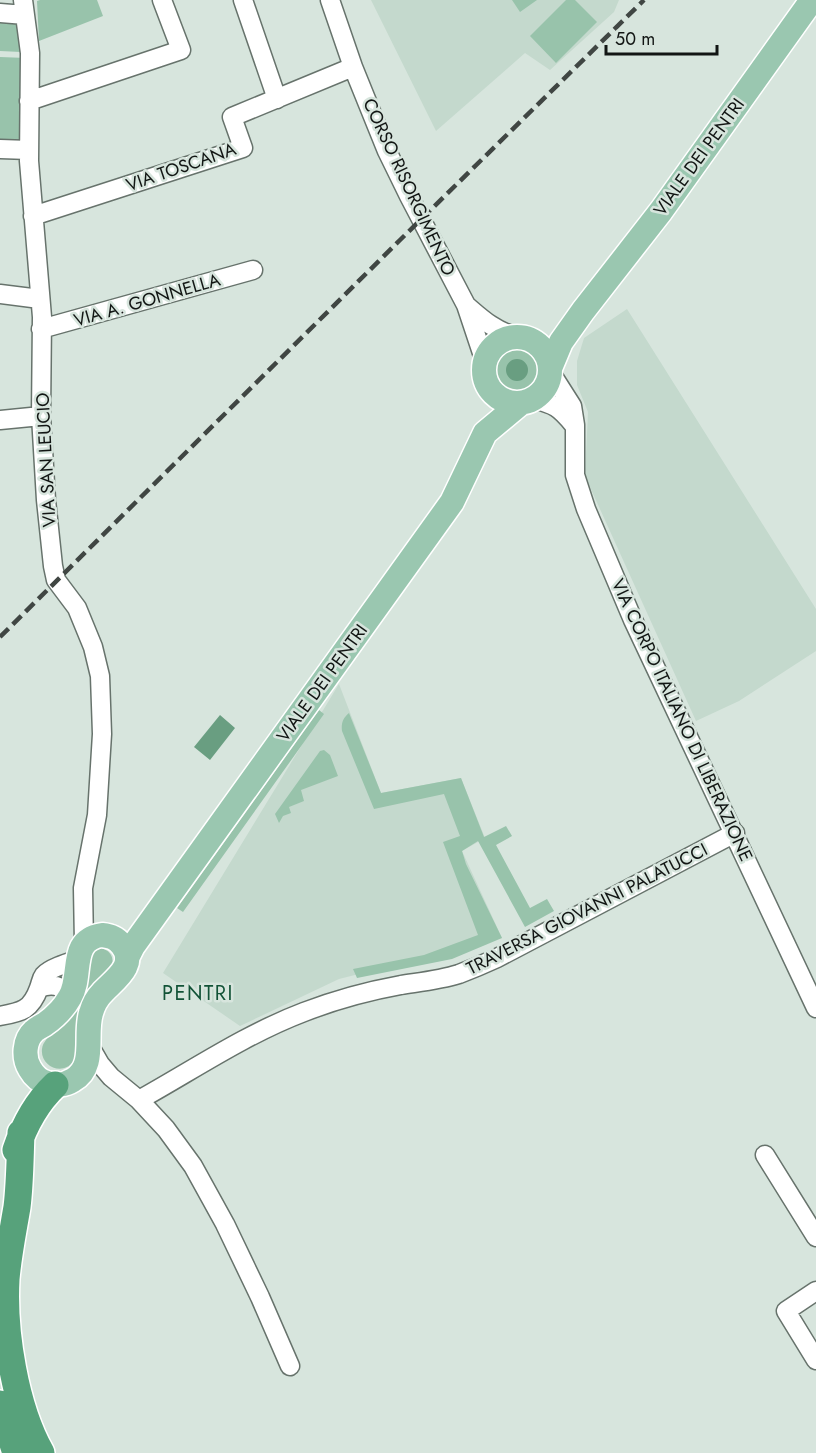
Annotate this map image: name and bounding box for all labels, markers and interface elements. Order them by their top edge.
scale bar [606,18,717,56]
text: 50 m [615,26,655,52]
street label: VIALE DEI PENTRI [647,93,751,221]
street label: CORSO RISORGIMENTO [356,94,462,280]
street label: VIA TOSCANA [122,136,240,198]
street label: VIA A. GONNELLA [71,267,223,333]
street label: VIA SAN LEUCIO [29,392,63,528]
street label: VIA CORPO ITALIANO DI LIBERAZIONE [605,574,759,866]
street label: VIALE DEI PENTRI [270,619,374,747]
street label: TRAVERSA GIOVANNI PALATUCCI [462,837,712,981]
district label: PENTRI [162,979,234,1008]

